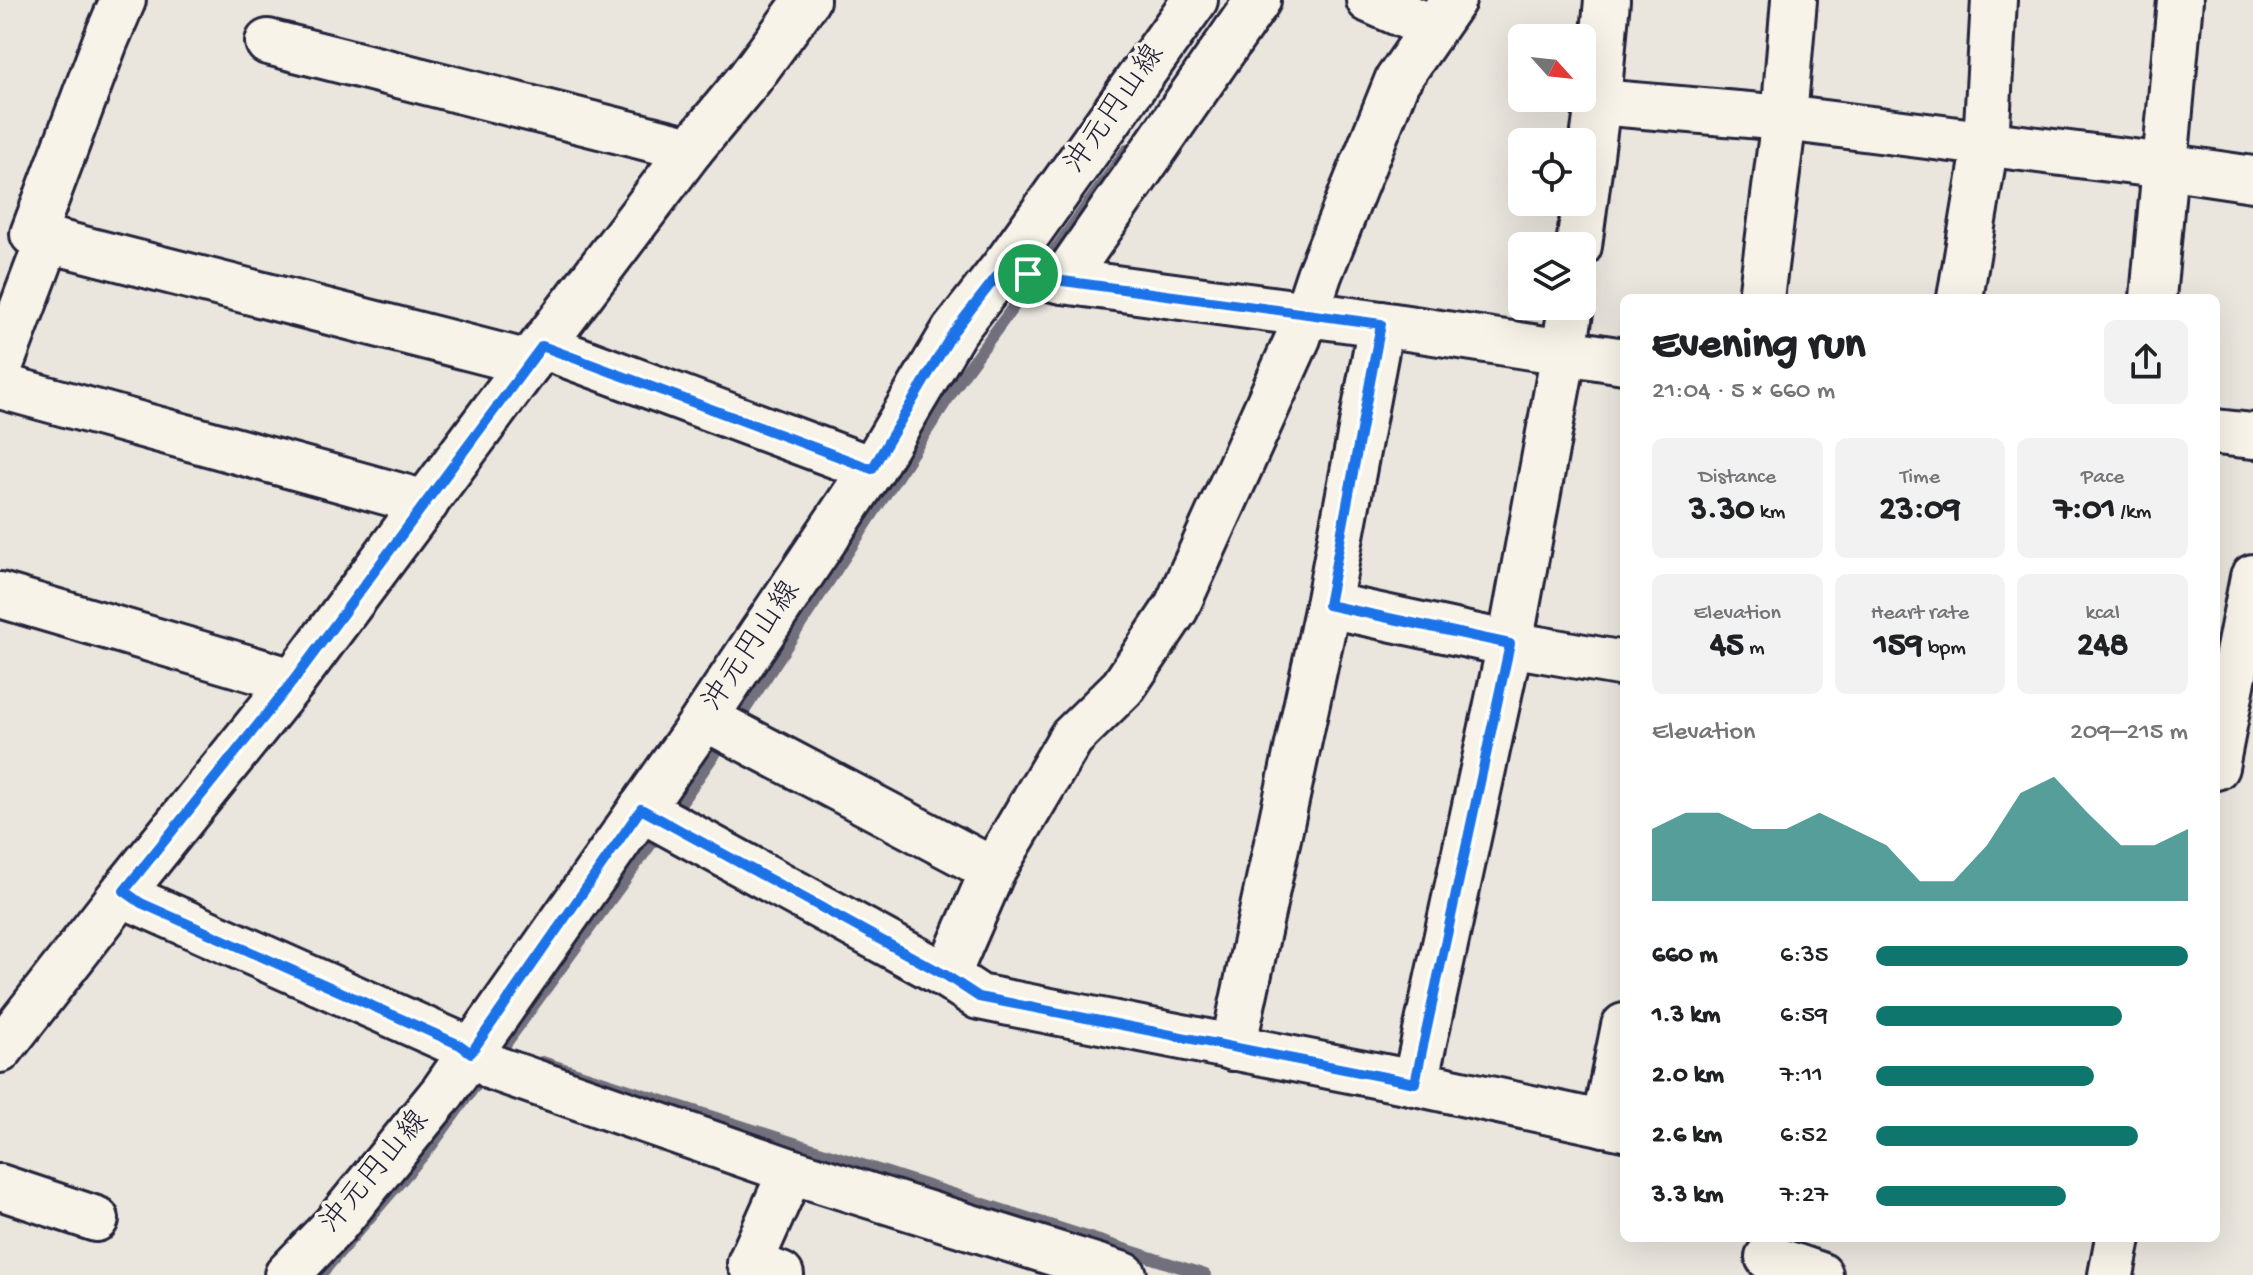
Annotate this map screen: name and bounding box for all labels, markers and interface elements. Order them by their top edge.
north arrow [1508,24,1596,112]
map controls [1508,24,1596,320]
street label: 沖元円山線 [1057,37,1173,181]
button: locate [1508,128,1596,216]
button: layers [1508,232,1596,320]
pin [994,240,1062,308]
icon: arrive [1006,252,1050,296]
button: share [2104,320,2188,404]
text: Evening run [1652,321,1865,373]
text: 21:04 · 5 × 660 m [1652,377,1835,408]
text: Distance [1698,465,1776,491]
text: Time [1900,465,1940,491]
text: Pace [2081,465,2124,491]
text: 3.30 [1689,491,1755,531]
text: 23:09 [1879,491,1961,531]
text: 7:01 [2054,491,2115,531]
text: km [1755,500,1785,526]
text: /km [2115,500,2151,526]
street label: 沖元円山線 [695,574,809,719]
text: Elevation [1694,601,1781,627]
text: Heart rate [1871,601,1969,627]
text: kcal [2085,601,2120,627]
text: 45 [1710,627,1744,667]
text: 159 [1874,627,1923,667]
text: 248 [2077,627,2128,667]
text: m [1744,636,1765,662]
text: bpm [1923,636,1966,662]
text: Elevation [1652,718,1755,749]
text: 209–215 m [2070,718,2188,749]
text: 660 m [1652,941,1718,972]
text: 6:35 [1780,941,1829,972]
text: 1.3 km [1652,1001,1720,1032]
text: 6:59 [1780,1001,1828,1032]
text: 2.0 km [1652,1061,1724,1092]
text: 7:11 [1780,1061,1823,1092]
street label: 沖元円山線 [313,1103,438,1242]
text: 2.6 km [1652,1121,1722,1152]
text: 6:52 [1780,1121,1828,1152]
text: 3.3 km [1652,1181,1723,1212]
text: 7:27 [1780,1181,1828,1212]

